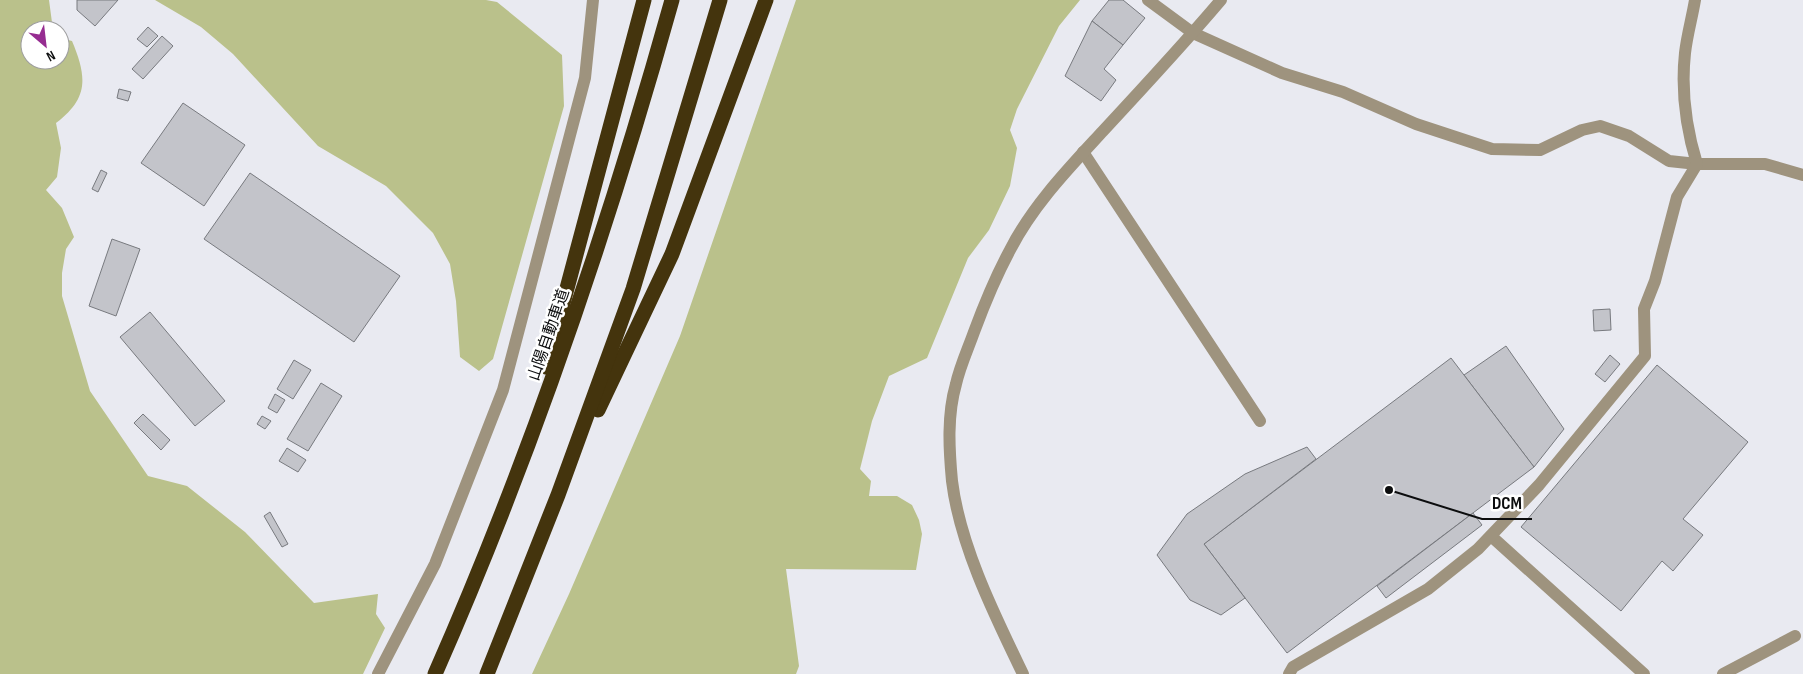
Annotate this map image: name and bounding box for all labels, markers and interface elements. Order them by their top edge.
north arrow [20,20,70,70]
text: N [44,47,58,65]
street label: 山陽自動車道 [524,287,574,383]
callout: DCM [1482,486,1532,519]
text: DCM [1492,493,1522,514]

